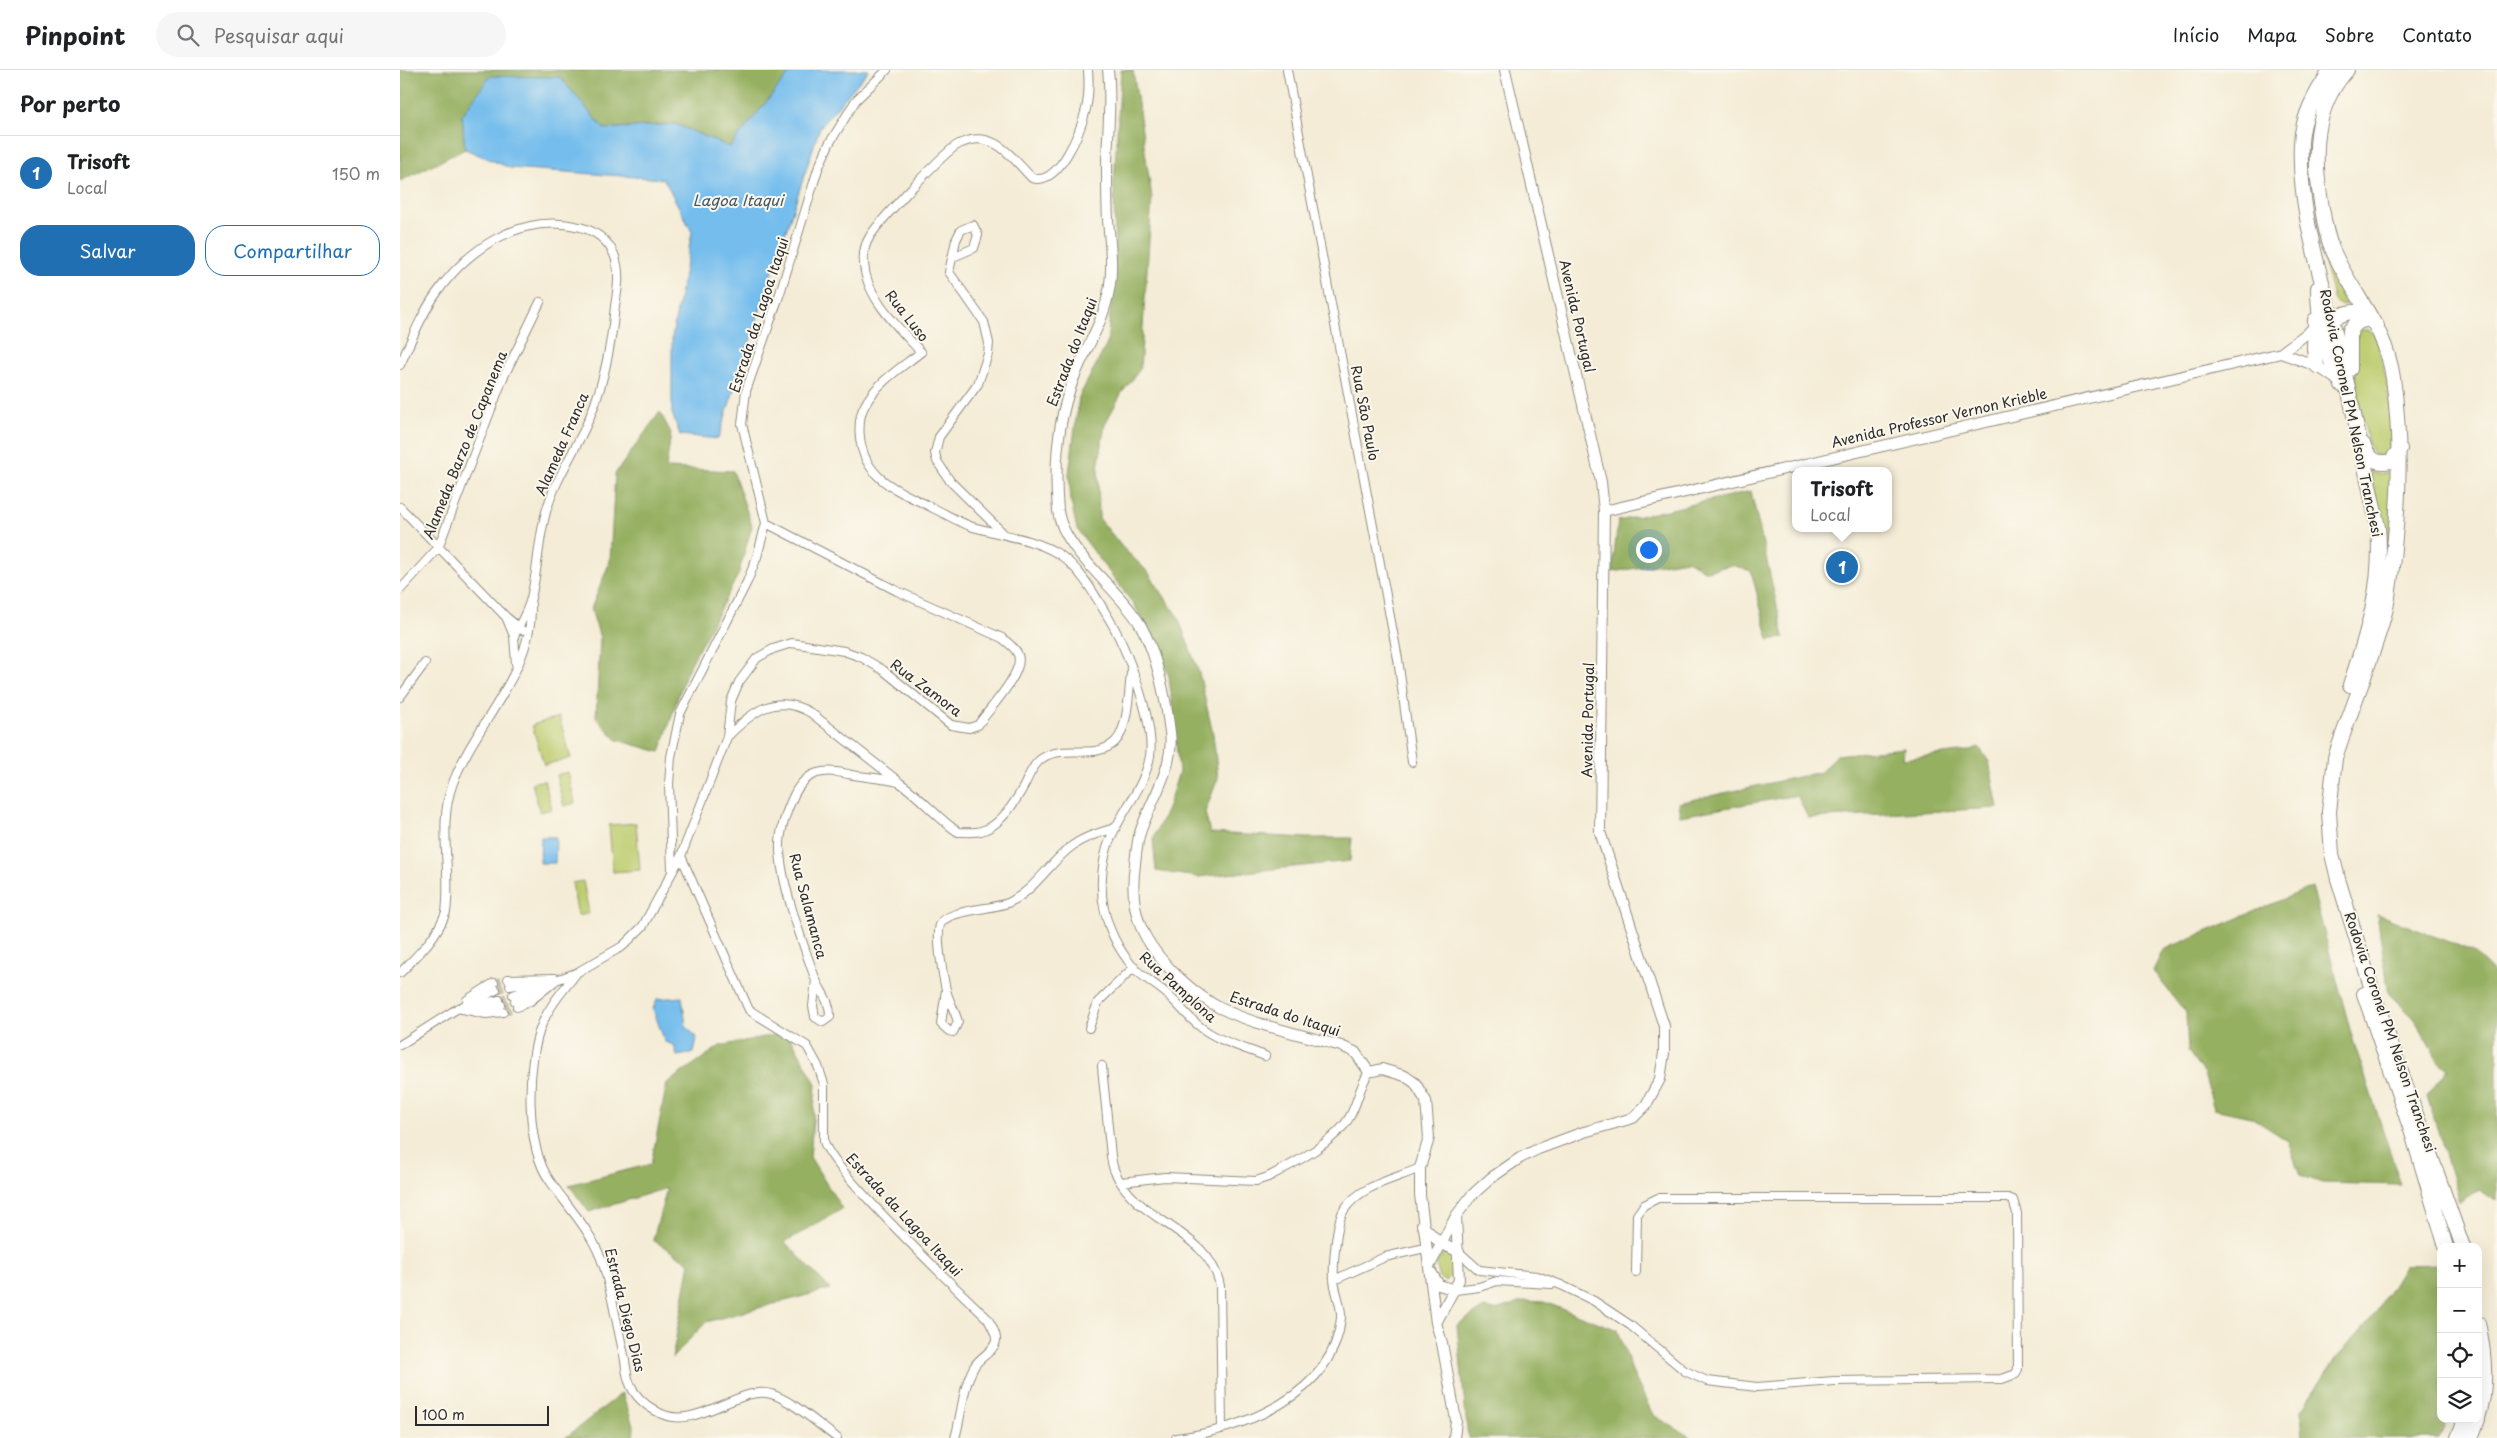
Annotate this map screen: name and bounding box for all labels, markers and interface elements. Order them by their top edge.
search box [156,12,506,57]
text: Pinpoint [25,17,126,53]
icon: search [174,21,202,49]
text: Pesquisar aqui [214,21,344,49]
text: Início [2173,21,2219,48]
text: Mapa [2247,21,2297,48]
text: Sobre [2325,21,2374,48]
text: Contato [2402,21,2472,48]
text: Por perto [20,87,120,119]
text: Trisoft [67,147,130,175]
text: 1 [32,161,40,185]
text: 150 m [332,161,380,185]
text: Local [67,175,108,199]
water label: Lagoa Itaqui [693,188,786,211]
button: Salvar [20,225,195,276]
button: Compartilhar [205,225,380,276]
street label: Estrada da Lagoa Itaqui [723,234,794,395]
street label: Avenida Portugal [1554,257,1601,374]
street label: Rua Luso [881,285,934,346]
street label: Rodovia Coronel PM Nelson Tranchesi [2315,287,2388,539]
street label: Estrada do Itaqui [1041,294,1102,409]
street label: Alameda Barzo de Capanema [417,347,512,542]
street label: Rua São Paulo [1346,363,1385,463]
street label: Avenida Professor Vernon Krieble [1829,382,2049,453]
street label: Alameda Franca [529,389,594,499]
popup [1792,467,1892,532]
text: Trisoft [1810,474,1874,502]
text: Local [1810,502,1851,526]
your location [1636,537,1662,563]
pin: 1 [1826,548,1858,586]
street label: Rua Zamora [886,654,967,722]
street label: Avenida Portugal [1576,662,1599,778]
street label: Rua Salamanca [784,851,833,961]
street label: Rodovia Coronel PM Nelson Tranchesi [2339,909,2442,1155]
street label: Rua Pamplona [1135,946,1222,1027]
street label: Estrada do Itaqui [1227,986,1343,1041]
street label: Estrada da Lagoa Itaqui [841,1148,967,1281]
map controls [2437,1243,2482,1423]
button: + [2437,1243,2482,1288]
street label: Estrada Diego Dias [600,1246,651,1374]
button: − [2437,1288,2482,1333]
button: locate [2437,1333,2482,1378]
button: layers [2437,1378,2482,1423]
scale bar [415,1403,549,1426]
text: 100 m [422,1404,465,1425]

